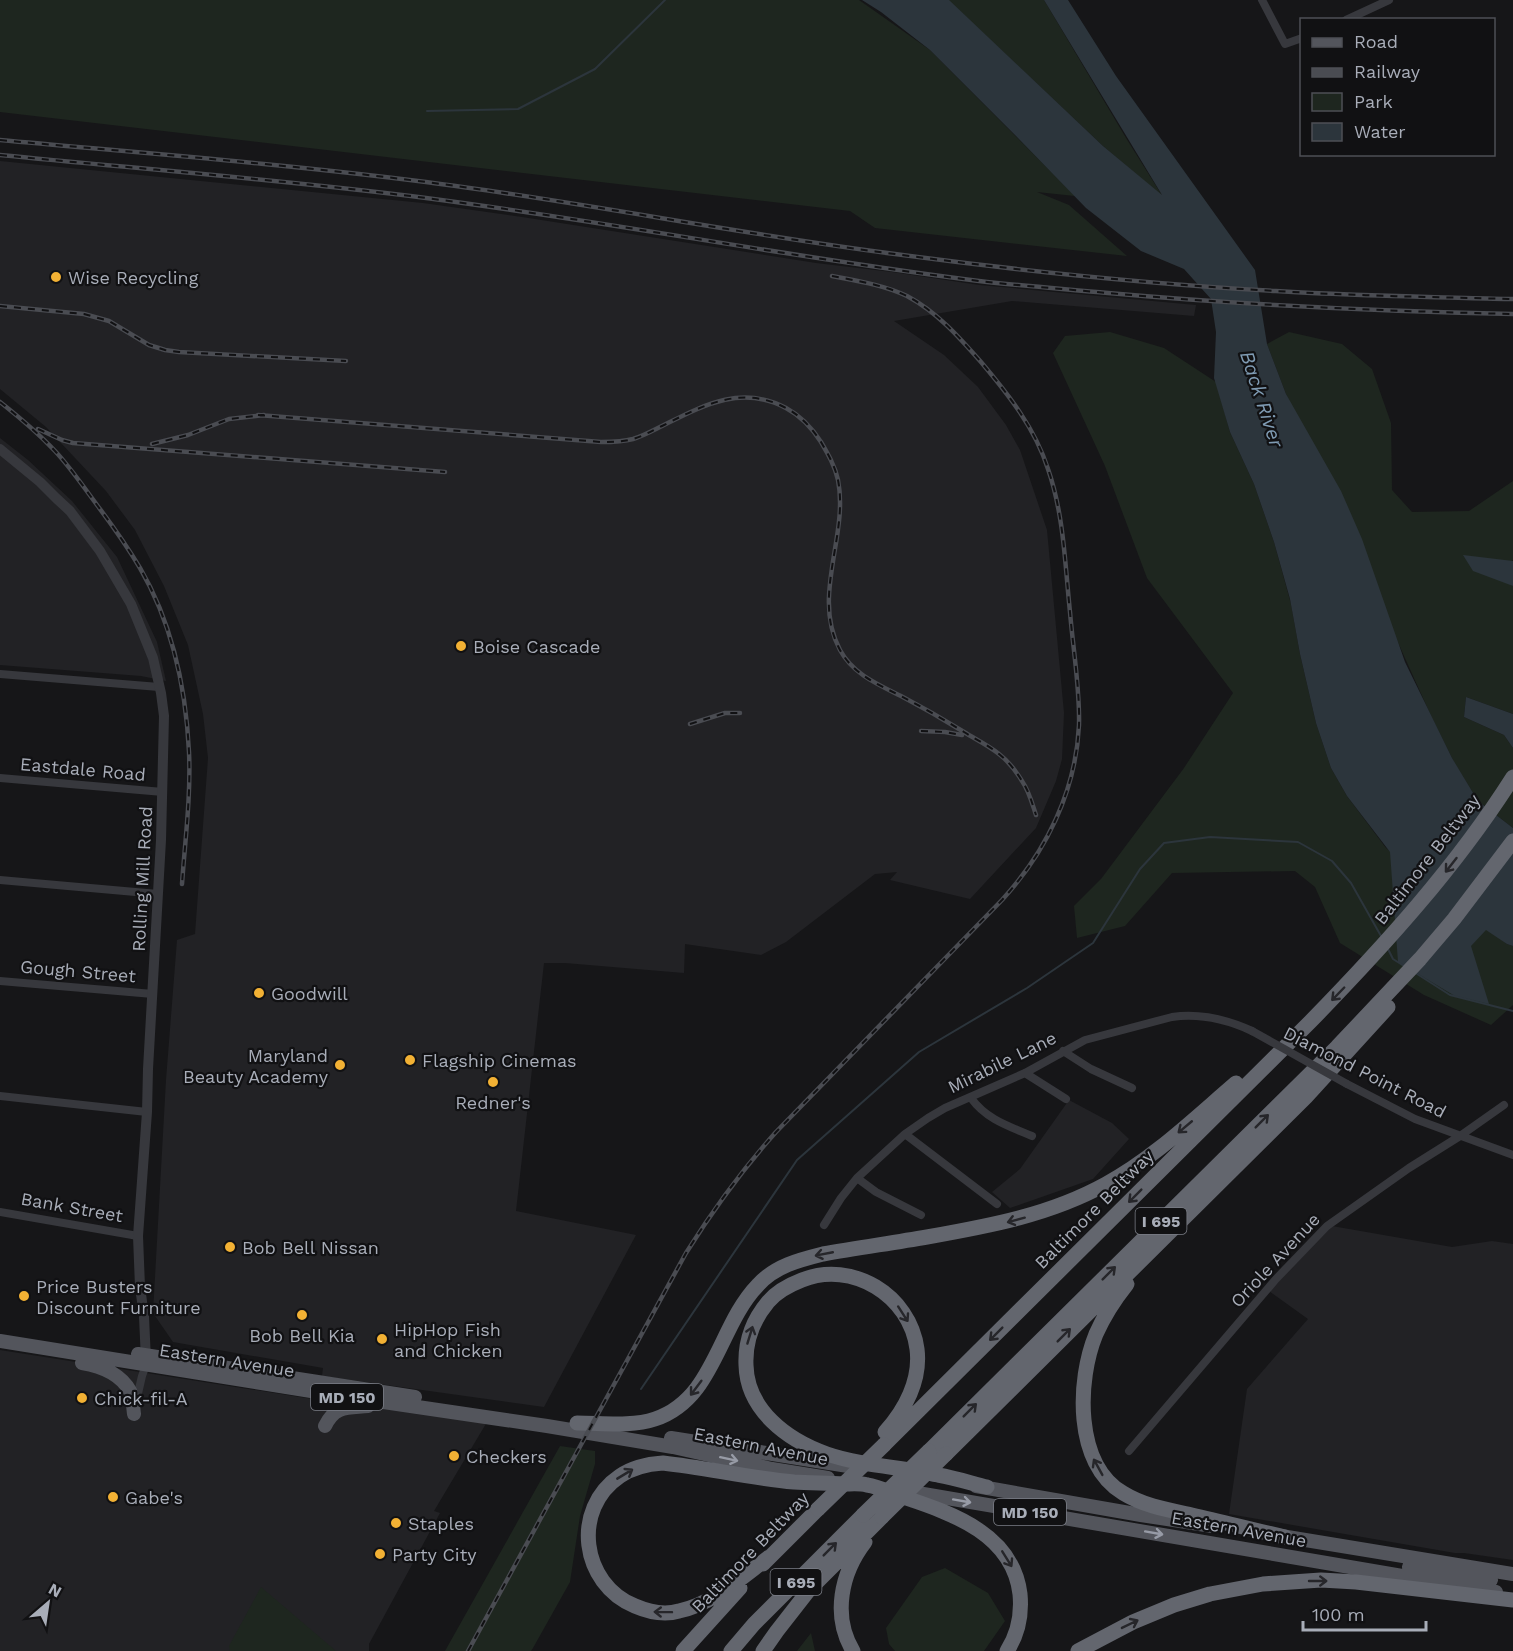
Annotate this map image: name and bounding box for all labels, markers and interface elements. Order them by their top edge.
legend [1300,18,1495,156]
text: Road [1354,31,1398,52]
text: Railway [1354,61,1421,82]
text: Park [1354,91,1393,112]
text: Water [1354,121,1406,142]
place label: Wise Recycling [68,267,199,288]
marker: Wise Recycling [49,270,63,284]
water label: Back River [1235,348,1289,452]
place label: Boise Cascade [473,636,600,657]
marker: Boise Cascade [454,639,468,653]
street label: Eastdale Road [19,753,147,785]
street label: Baltimore Beltway [1370,789,1485,928]
street label: Rolling Mill Road [128,806,156,952]
one-way arrow [1444,856,1457,872]
street label: Gough Street [19,955,137,987]
place label: Goodwill [271,983,348,1004]
marker: Goodwill [252,986,266,1000]
one-way arrow [1330,986,1345,1001]
street label: Diamond Point Road [1280,1022,1450,1122]
street label: Mirabile Lane [944,1027,1060,1097]
place label: Maryland Beauty Academy [183,1045,329,1087]
place label: Flagship Cinemas [422,1050,577,1071]
marker: Flagship Cinemas [403,1053,417,1067]
marker: Maryland Beauty Academy [333,1058,347,1072]
marker: Redner's [486,1075,500,1089]
place label: Redner's [455,1092,531,1113]
one-way arrow [1255,1114,1270,1128]
one-way arrow [1178,1120,1193,1134]
street label: Baltimore Beltway [1030,1145,1158,1273]
street label: Bank Street [19,1188,125,1226]
one-way arrow [1127,1189,1142,1204]
road number: I 695 [1136,1208,1186,1234]
street label: Oriole Avenue [1226,1208,1324,1312]
one-way arrow [1006,1215,1025,1226]
place label: Bob Bell Nissan [242,1237,379,1258]
marker: Bob Bell Nissan [223,1240,237,1254]
one-way arrow [814,1249,834,1260]
one-way arrow [1101,1266,1116,1280]
place label: Price Busters Discount Furniture [36,1276,201,1318]
marker: Price Busters Discount Furniture [17,1289,31,1303]
one-way arrow [896,1305,909,1322]
marker: Bob Bell Kia [295,1308,309,1322]
place label: HipHop Fish and Chicken [394,1319,503,1361]
place label: Bob Bell Kia [249,1325,355,1346]
one-way arrow [746,1326,757,1345]
one-way arrow [989,1326,1004,1341]
one-way arrow [1057,1328,1072,1343]
marker: HipHop Fish and Chicken [375,1332,389,1346]
street label: Eastern Avenue [158,1339,296,1381]
one-way arrow [690,1380,702,1396]
road number: MD 150 [311,1384,383,1410]
place label: Chick-fil-A [94,1388,188,1409]
marker: Chick-fil-A [75,1391,89,1405]
one-way arrow [963,1403,978,1418]
street label: Eastern Avenue [692,1423,830,1469]
place label: Checkers [466,1446,547,1467]
marker: Checkers [447,1449,461,1463]
one-way arrow [718,1454,738,1465]
one-way arrow [1092,1459,1104,1476]
one-way arrow [616,1468,633,1480]
place label: Gabe's [125,1487,183,1508]
street label: Baltimore Beltway [687,1487,813,1617]
marker: Gabe's [106,1490,120,1504]
one-way arrow [951,1495,971,1506]
road number: MD 150 [994,1499,1066,1525]
street label: Eastern Avenue [1170,1507,1308,1551]
place label: Staples [408,1513,474,1534]
marker: Staples [389,1516,403,1530]
one-way arrow [1144,1528,1163,1539]
one-way arrow [822,1541,837,1556]
place label: Party City [392,1544,477,1565]
marker: Party City [373,1547,387,1561]
one-way arrow [1000,1551,1013,1568]
road number: I 695 [770,1569,822,1595]
north arrow [18,1573,78,1633]
one-way arrow [1308,1575,1328,1587]
text: N [45,1579,65,1602]
scale bar [1303,1594,1426,1632]
text: 100 m [1312,1604,1365,1625]
one-way arrow [654,1606,674,1618]
one-way arrow [1121,1618,1139,1629]

